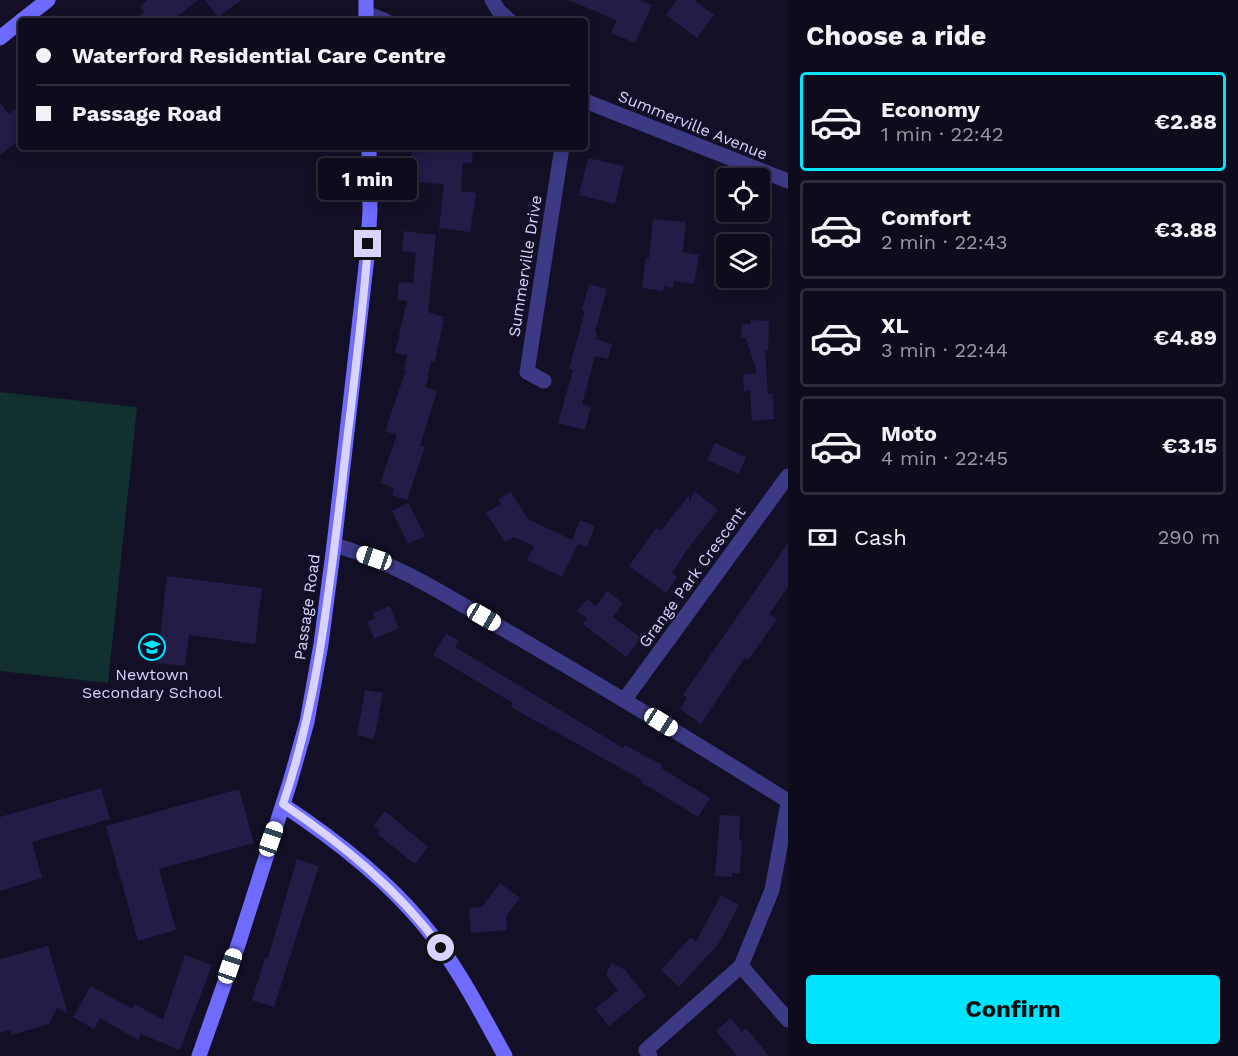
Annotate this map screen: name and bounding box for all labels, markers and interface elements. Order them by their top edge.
text: Choose a ride [806,20,986,52]
text: Waterford Residential Care Centre [72,43,446,68]
street label: Summerville Avenue [616,86,770,164]
icon: car [809,95,863,149]
text: Economy [881,97,980,122]
text: Passage Road [72,101,222,126]
text: €2.88 [1154,109,1217,134]
text: 1 min · 22:42 [881,122,1004,146]
callout: 1 min [318,157,418,199]
text: 1 min [342,167,393,191]
map controls [716,168,770,288]
button: locate [716,168,770,222]
street label: Summerville Drive [504,194,546,338]
icon: car [809,203,863,257]
text: Comfort [881,205,971,230]
text: €3.88 [1155,217,1217,242]
route end [354,230,381,257]
text: 2 min · 22:43 [881,230,1008,254]
button: layers [716,234,770,288]
icon: car [809,311,863,365]
text: XL [881,313,909,338]
text: €4.89 [1154,325,1217,350]
text: 3 min · 22:44 [881,338,1008,362]
icon: car [809,419,863,473]
text: Moto [881,421,937,446]
text: €3.15 [1162,433,1217,458]
text: 4 min · 22:45 [881,446,1008,470]
street label: Grange Park Crescent [635,503,750,651]
icon: cash [806,521,839,554]
text: Cash [854,525,907,550]
text: 290 m [1158,525,1220,549]
car [354,544,394,572]
street label: Passage Road [290,553,324,661]
car [464,600,504,634]
school or university icon: Newtown Secondary School [137,632,167,662]
place label: Newtown Secondary School [82,665,222,702]
car [641,705,681,739]
car [257,819,285,859]
route start [427,934,454,961]
car [216,946,244,986]
button: Confirm [806,975,1220,1044]

